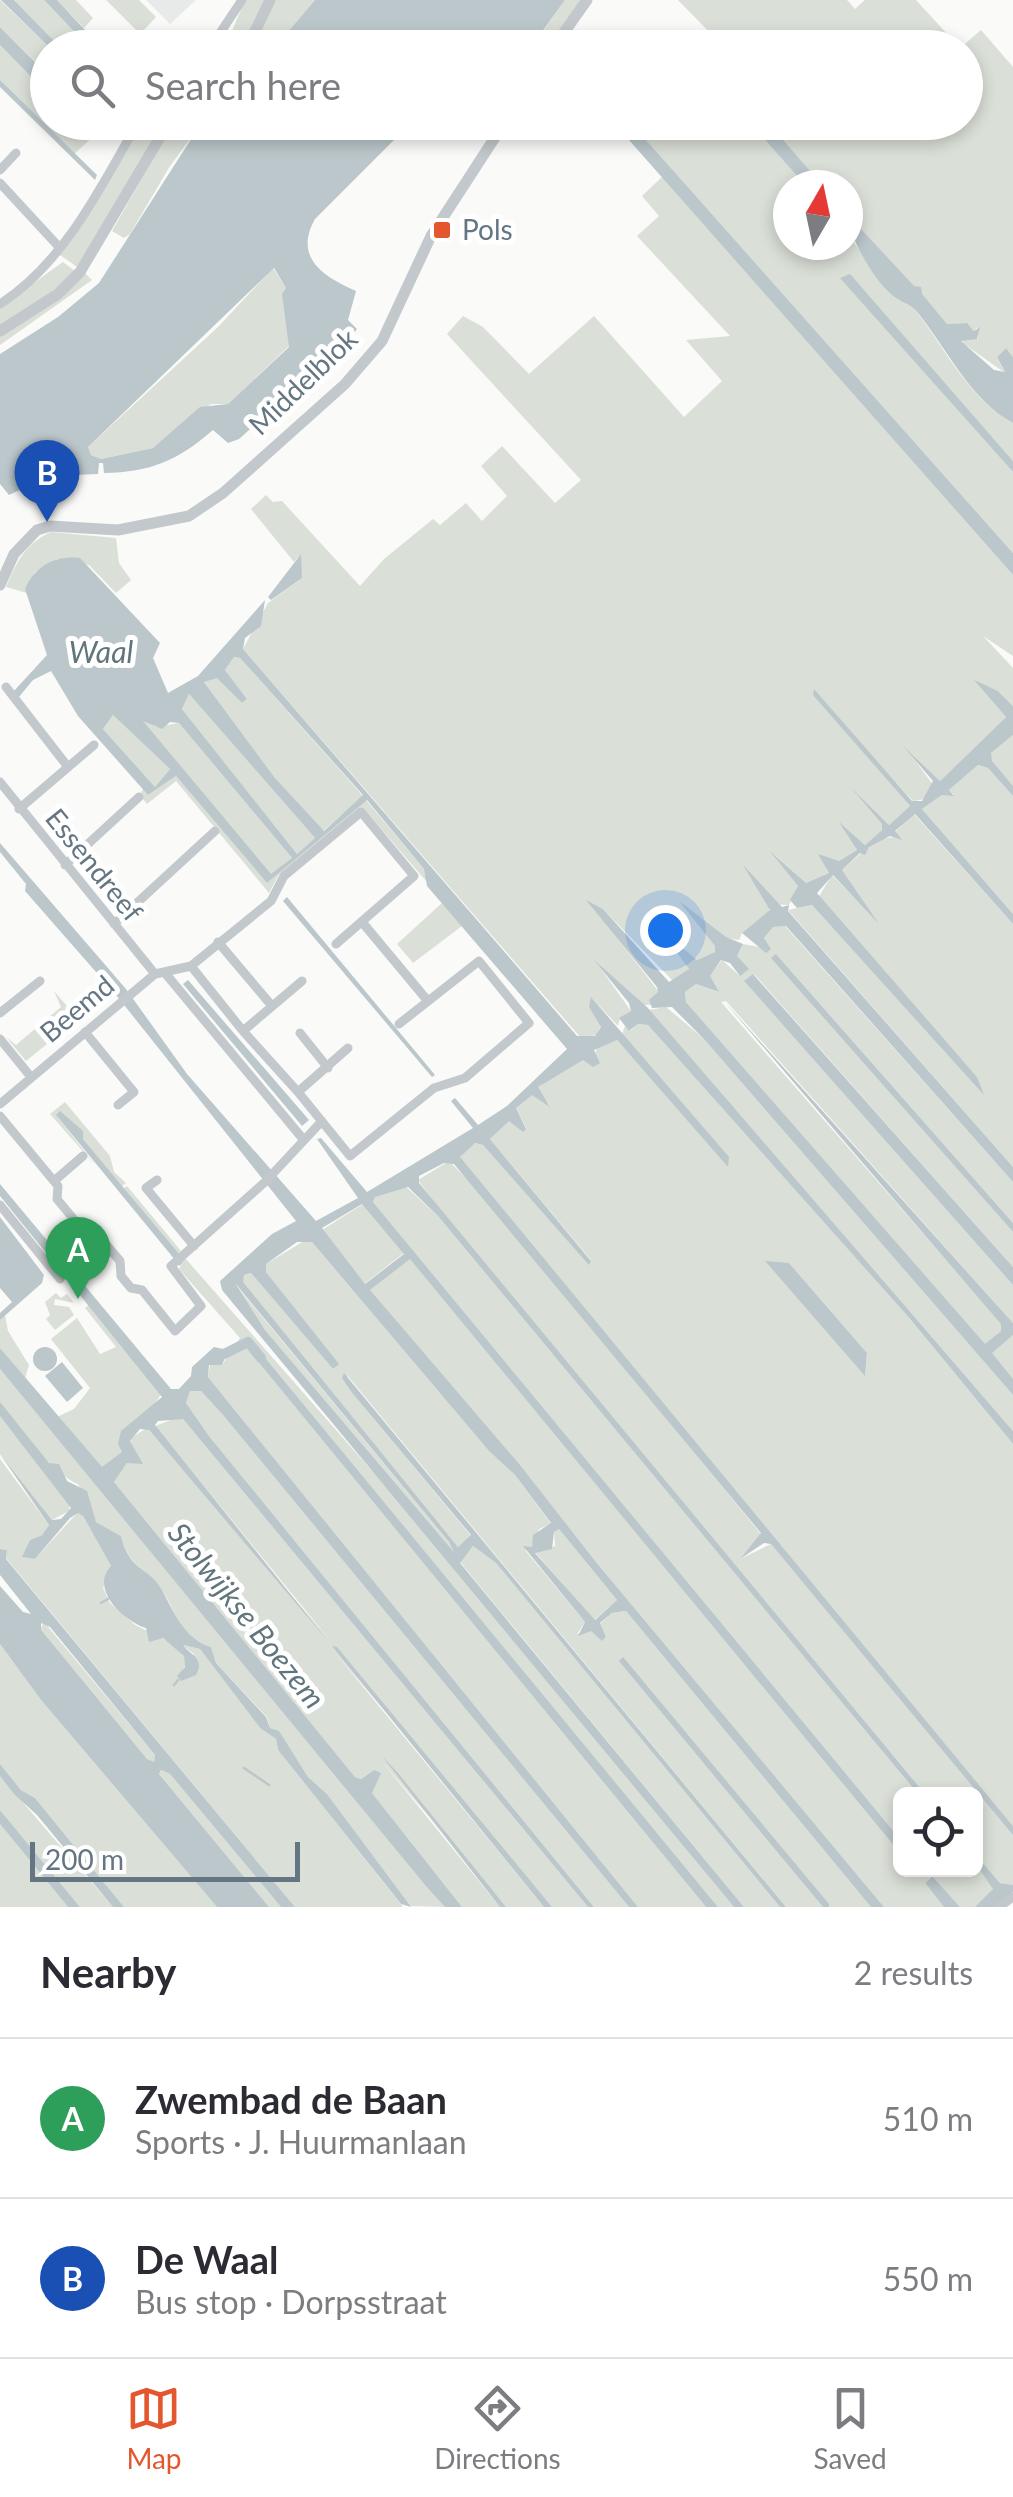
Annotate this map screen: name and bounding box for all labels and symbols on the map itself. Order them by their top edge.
north arrow [773,170,863,260]
place label: Pols [462,212,513,246]
marker: Pols [431,219,453,241]
street label: Middelblok [241,321,364,441]
pin: B [15,440,80,522]
water label: Waal [69,633,133,669]
street label: Essendreef [39,801,151,928]
your location [640,905,691,956]
street label: Beemd [32,968,120,1049]
pin: A [46,1216,110,1299]
water label: Stolwijkse Boezem [162,1515,333,1715]
scale bar [30,1837,300,1882]

